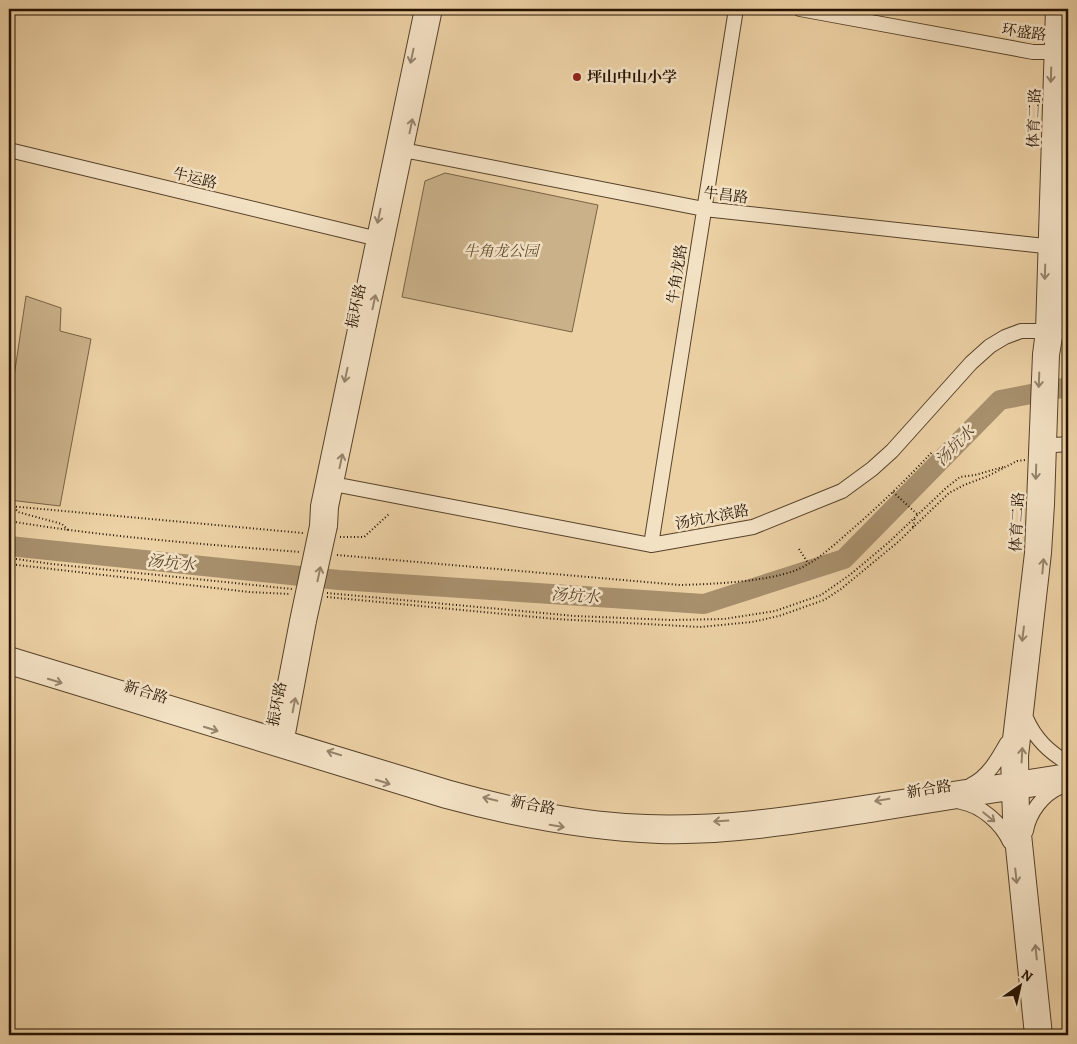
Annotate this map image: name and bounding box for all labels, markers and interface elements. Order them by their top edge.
street label: 环盛路 [1000,19,1048,45]
one-way arrow [407,48,416,64]
place label: 坪山中山小学 [587,67,677,87]
one-way arrow [1047,67,1056,83]
marker: 坪山中山小学 [571,71,583,83]
street label: 体育二路 [1023,88,1045,148]
one-way arrow [406,118,416,134]
street label: 牛运路 [171,163,219,193]
street label: 牛昌路 [702,182,750,208]
one-way arrow [373,207,383,223]
park label: 牛角龙公园 [463,241,540,261]
street label: 牛角龙路 [662,243,692,305]
one-way arrow [1040,264,1050,280]
street label: 振环路 [342,282,370,330]
one-way arrow [370,294,379,310]
one-way arrow [340,366,350,382]
one-way arrow [1034,372,1044,388]
water label: 汤坑水 [930,420,981,471]
one-way arrow [336,454,346,470]
one-way arrow [1031,463,1041,479]
street label: 体育二路 [1005,492,1029,552]
street label: 汤坑水滨路 [673,500,751,534]
water label: 汤坑水 [146,550,198,577]
one-way arrow [1038,558,1048,574]
one-way arrow [315,566,325,582]
water label: 汤坑水 [550,583,602,609]
one-way arrow [1018,625,1028,641]
street label: 新合路 [122,676,170,708]
one-way arrow [47,677,63,686]
street label: 振环路 [263,680,291,728]
one-way arrow [289,697,299,713]
one-way arrow [202,724,218,734]
one-way arrow [327,747,343,757]
one-way arrow [1017,748,1026,764]
street label: 新合路 [905,776,953,802]
one-way arrow [374,777,390,787]
street label: 新合路 [509,791,557,819]
one-way arrow [483,794,499,803]
one-way arrow [874,796,890,806]
one-way arrow [983,812,996,823]
one-way arrow [713,816,729,825]
one-way arrow [549,822,565,832]
one-way arrow [1011,868,1021,884]
one-way arrow [1031,944,1041,960]
north arrow [994,962,1044,1012]
text: N [1017,965,1037,986]

